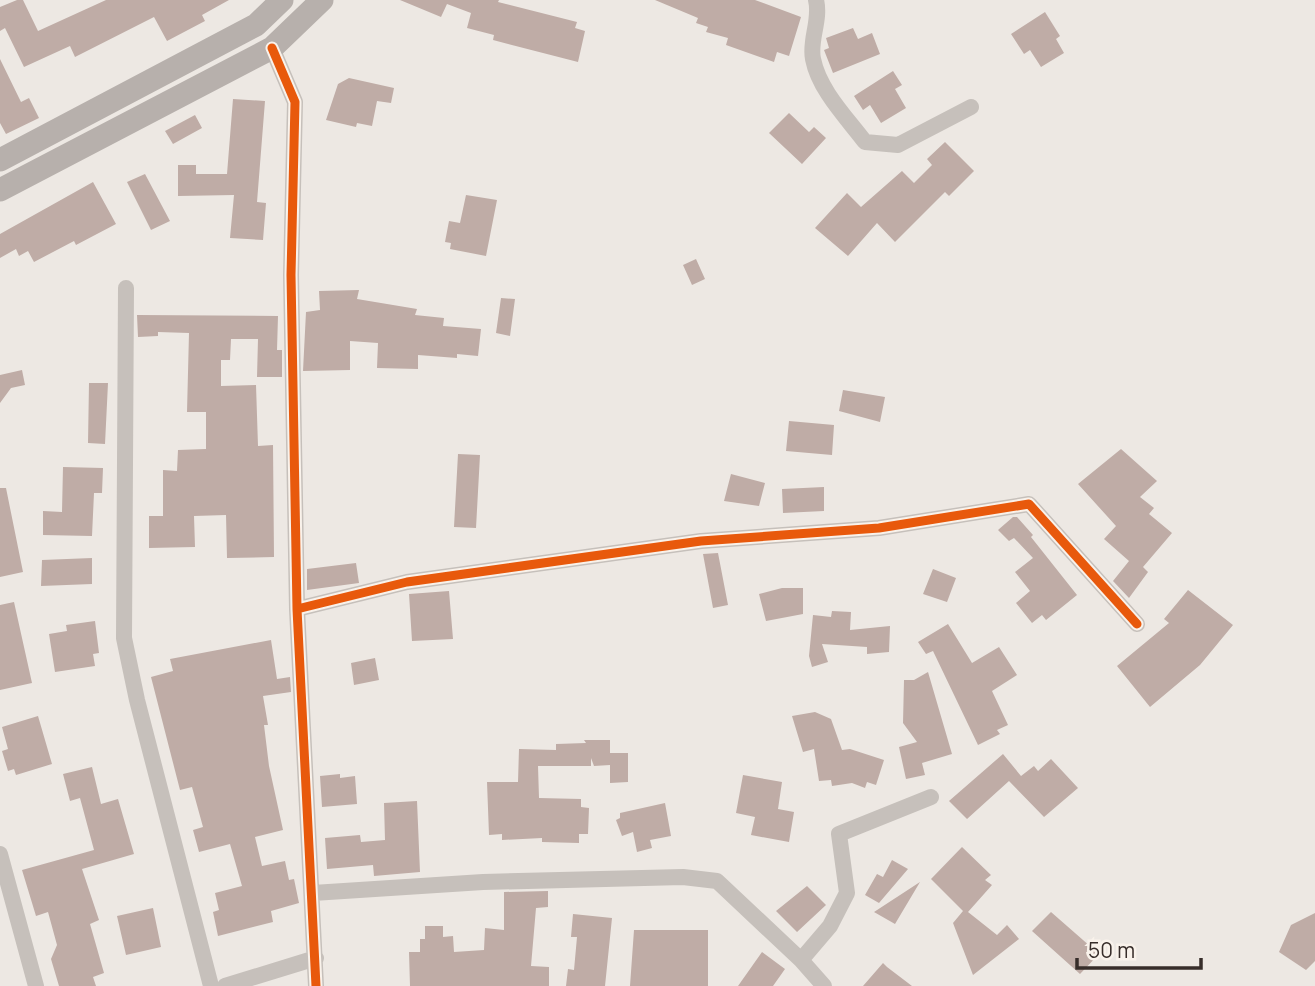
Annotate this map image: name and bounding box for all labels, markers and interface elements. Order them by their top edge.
scale bar [1077,926,1201,970]
text: 50 m [1088,936,1135,964]

